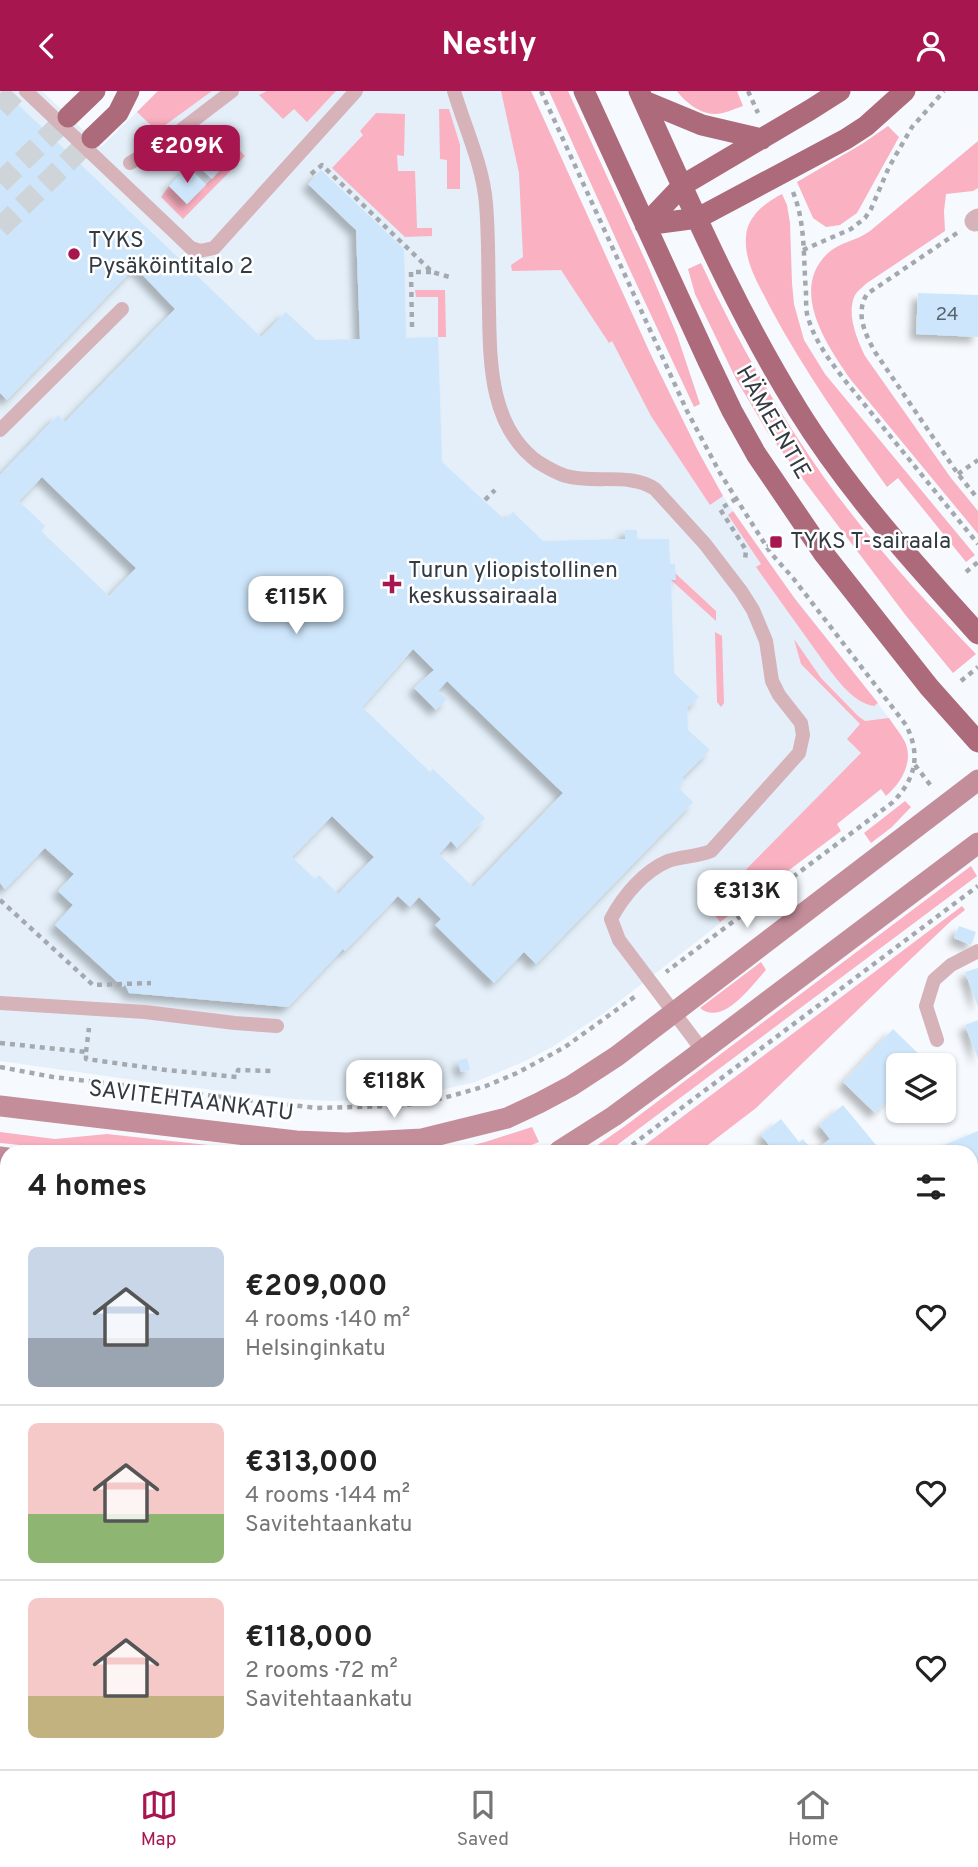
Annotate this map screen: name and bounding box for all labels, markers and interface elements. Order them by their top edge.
text: Nestly [441,26,537,66]
icon: back [28,27,66,65]
icon: person [912,27,950,65]
pin: €209K [138,125,236,185]
text: €209K [150,133,224,162]
place label: TYKS Pysäköintitalo 2 [88,227,253,282]
marker: TYKS Pysäköintitalo 2 [66,246,82,262]
house number: 24 [935,303,959,327]
street label: HÄMEENTIE [728,361,817,485]
place label: TYKS T-sairaala [790,528,951,557]
marker: TYKS T-sairaala [768,534,784,550]
place label: Turun yliopistollinen keskussairaala [408,557,618,612]
marker: Turun yliopistollinen keskussairaala [382,574,402,594]
pin: €115K [247,577,345,636]
text: €115K [264,584,328,613]
pin: €313K [698,871,796,930]
text: €313K [713,878,781,907]
map controls [886,1053,956,1123]
button: layers [886,1053,956,1123]
pin: €118K [345,1061,443,1120]
text: €118K [362,1068,426,1097]
street label: SAVITEHTAANKATU [87,1075,295,1129]
icon: filters [912,1168,950,1206]
text: 4 homes [28,1169,147,1206]
text: €209,000 [245,1269,387,1306]
icon: home [84,1275,168,1359]
icon: heart [912,1298,950,1336]
text: 4 rooms · 140 m² [245,1306,410,1335]
text: Helsinginkatu [245,1335,386,1364]
text: €313,000 [245,1445,378,1482]
icon: home [84,1451,168,1535]
icon: heart [912,1474,950,1512]
text: 4 rooms · 144 m² [245,1482,410,1511]
text: Savitehtaankatu [245,1511,412,1540]
text: €118,000 [245,1620,373,1657]
icon: home [84,1626,168,1710]
icon: heart [912,1649,950,1687]
text: 2 rooms · 72 m² [245,1657,398,1686]
text: Savitehtaankatu [245,1686,412,1715]
tab: Map [140,1786,178,1852]
tab: Saved [457,1786,509,1852]
tab: Home [788,1786,838,1852]

